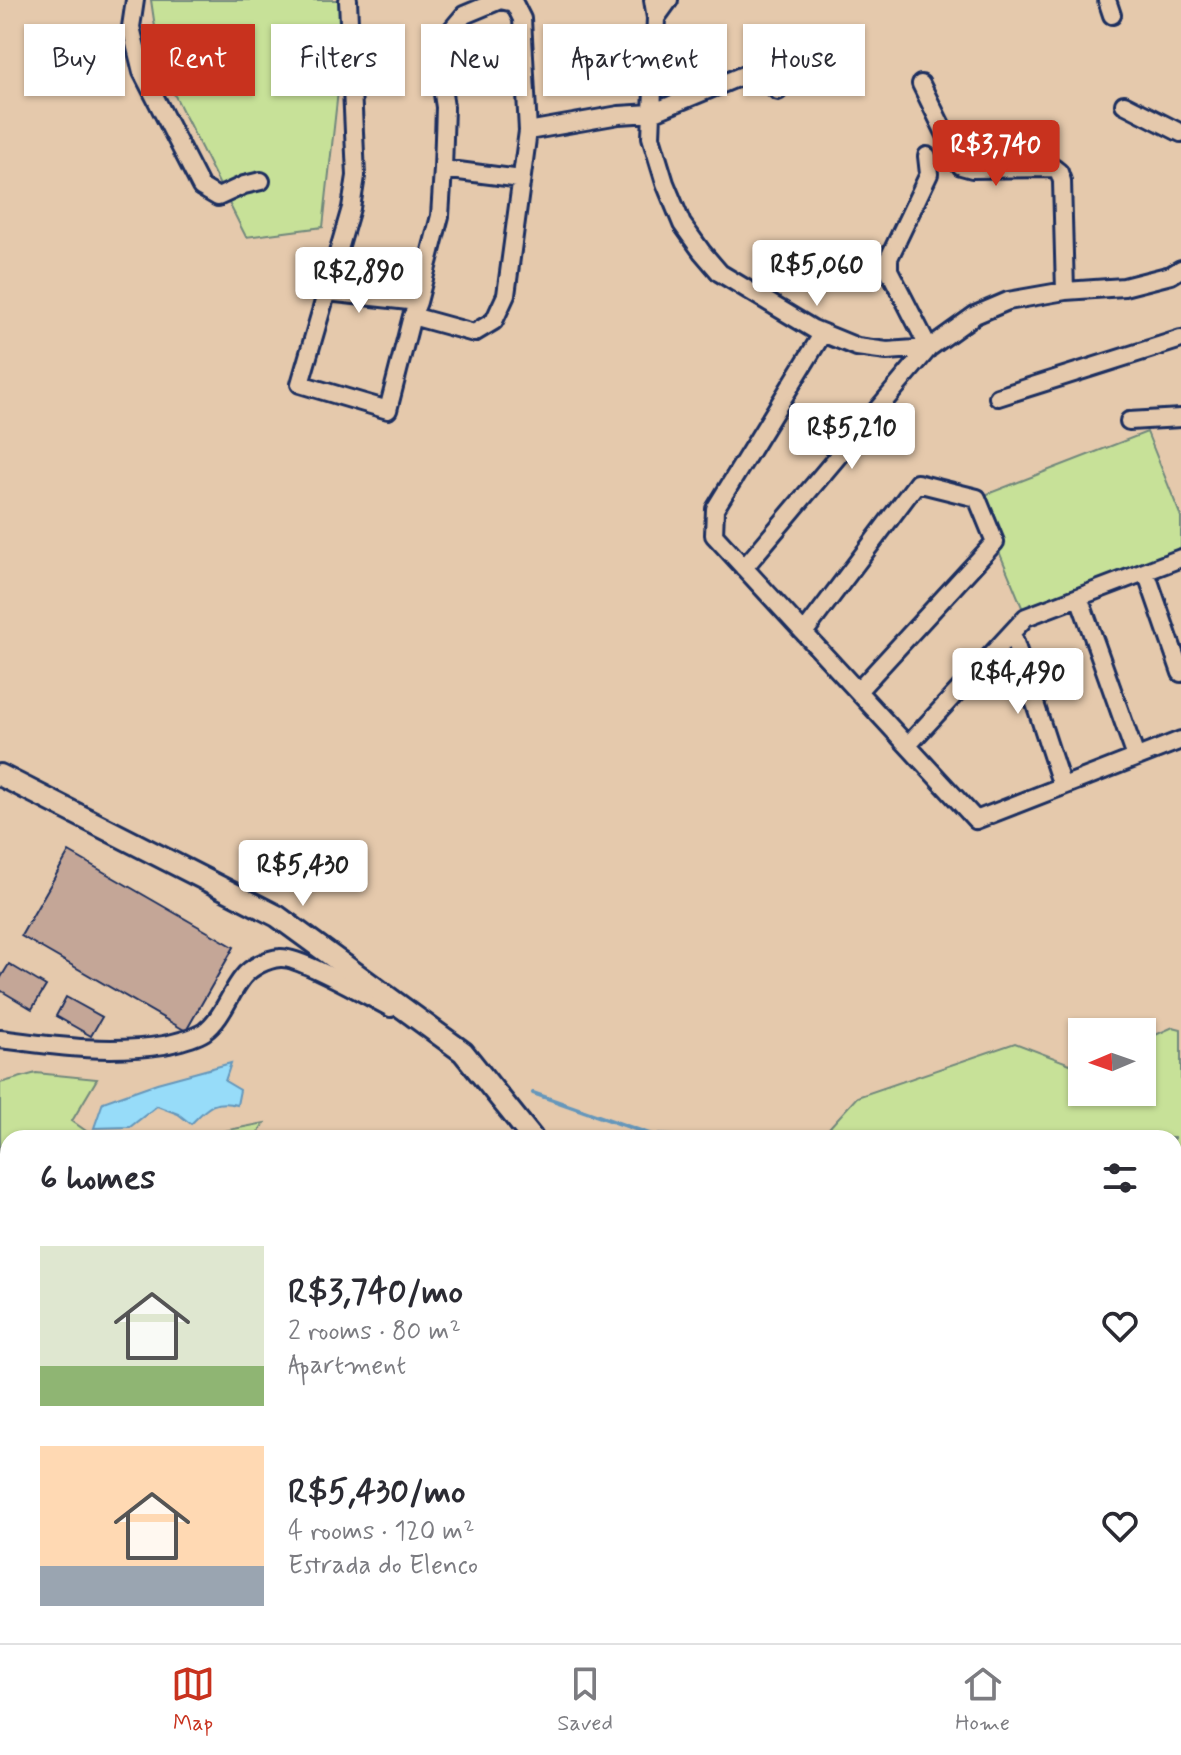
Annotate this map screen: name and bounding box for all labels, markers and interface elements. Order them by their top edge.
chip: Buy [24,24,125,96]
chip: Rent [141,24,255,96]
chip: Filters [271,24,405,96]
chip: New [421,24,527,96]
chip: Apartment [543,24,727,96]
chip: House [743,24,865,96]
pin: R$3,740 [922,120,1070,188]
text: R$3,740 [951,129,1041,163]
pin: R$5,060 [743,240,891,308]
pin: R$2,890 [285,247,433,315]
text: R$5,060 [770,249,864,283]
text: R$2,890 [313,256,405,290]
pin: R$5,210 [778,403,926,471]
text: R$5,210 [807,412,897,446]
pin: R$4,490 [944,648,1092,716]
text: R$4,490 [970,657,1066,691]
pin: R$5,430 [229,840,377,908]
text: R$5,430 [257,849,349,883]
north arrow [1068,1018,1156,1106]
map controls [1068,1018,1156,1106]
text: 6 homes [40,1156,155,1201]
icon: filters [1098,1156,1142,1200]
text: R$3,740/mo [288,1270,463,1315]
icon: home [104,1278,200,1374]
icon: heart [1098,1304,1142,1348]
text: 2 rooms · 80 m² [288,1315,461,1349]
text: Apartment [288,1349,406,1383]
text: R$5,430/mo [288,1470,466,1515]
icon: home [104,1478,200,1574]
icon: heart [1098,1504,1142,1548]
text: 4 rooms · 120 m² [288,1515,475,1549]
text: Estrada do Elenco [288,1549,478,1583]
tab: Map [171,1662,215,1738]
tab: Saved [557,1662,613,1738]
tab: Home [955,1662,1010,1738]

